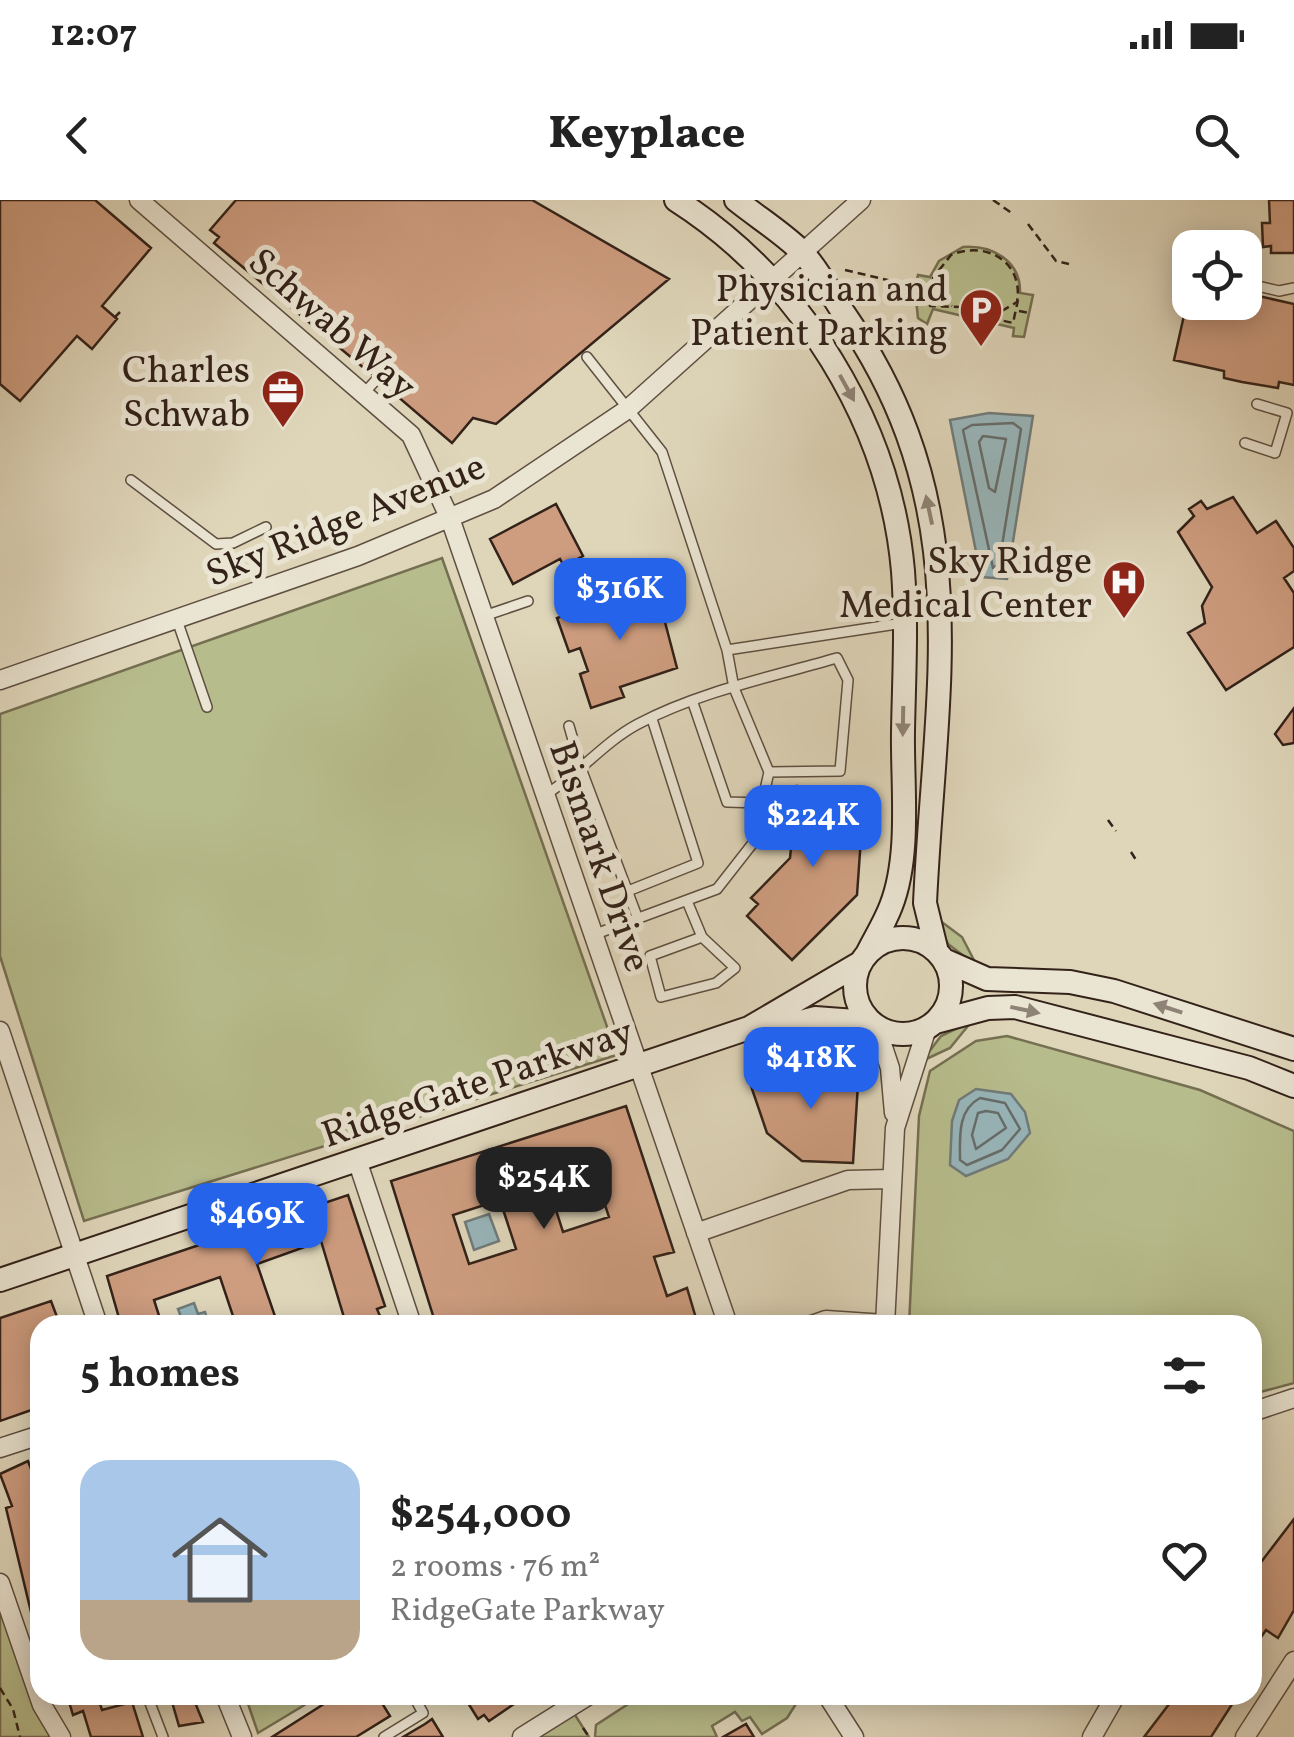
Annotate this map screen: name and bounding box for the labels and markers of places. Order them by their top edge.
place label: Physician and Patient Parking [690,265,948,362]
parking icon: Physician and Patient Parking [958,287,1004,348]
place label: Charles Schwab [122,346,250,443]
office icon: Charles Schwab [260,368,306,429]
place label: Sky Ridge Medical Center [839,537,1092,634]
pin: $316K [550,558,690,643]
hospital icon: Sky Ridge Medical Center [1101,559,1147,620]
pin: $224K [743,785,883,870]
pin: $418K [741,1027,881,1112]
pin: $254K [474,1147,614,1232]
pin: $469K [187,1183,327,1268]

